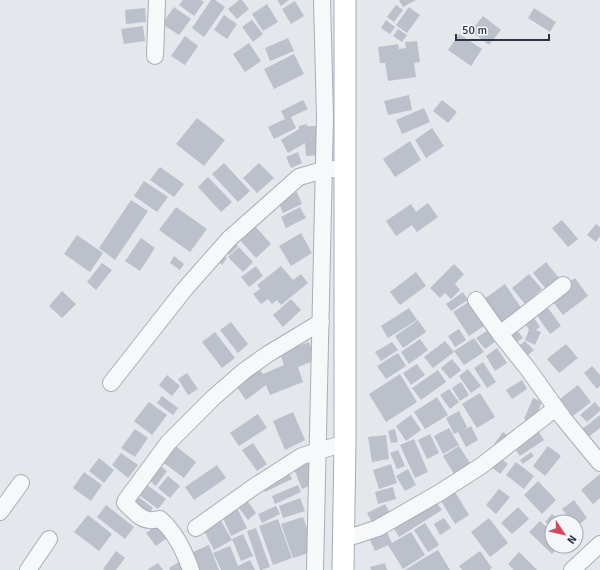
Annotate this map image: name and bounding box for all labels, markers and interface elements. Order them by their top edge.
scale bar [456,16,549,42]
text: 50 m [462,23,487,38]
north arrow [544,514,584,554]
text: N [564,533,579,546]

